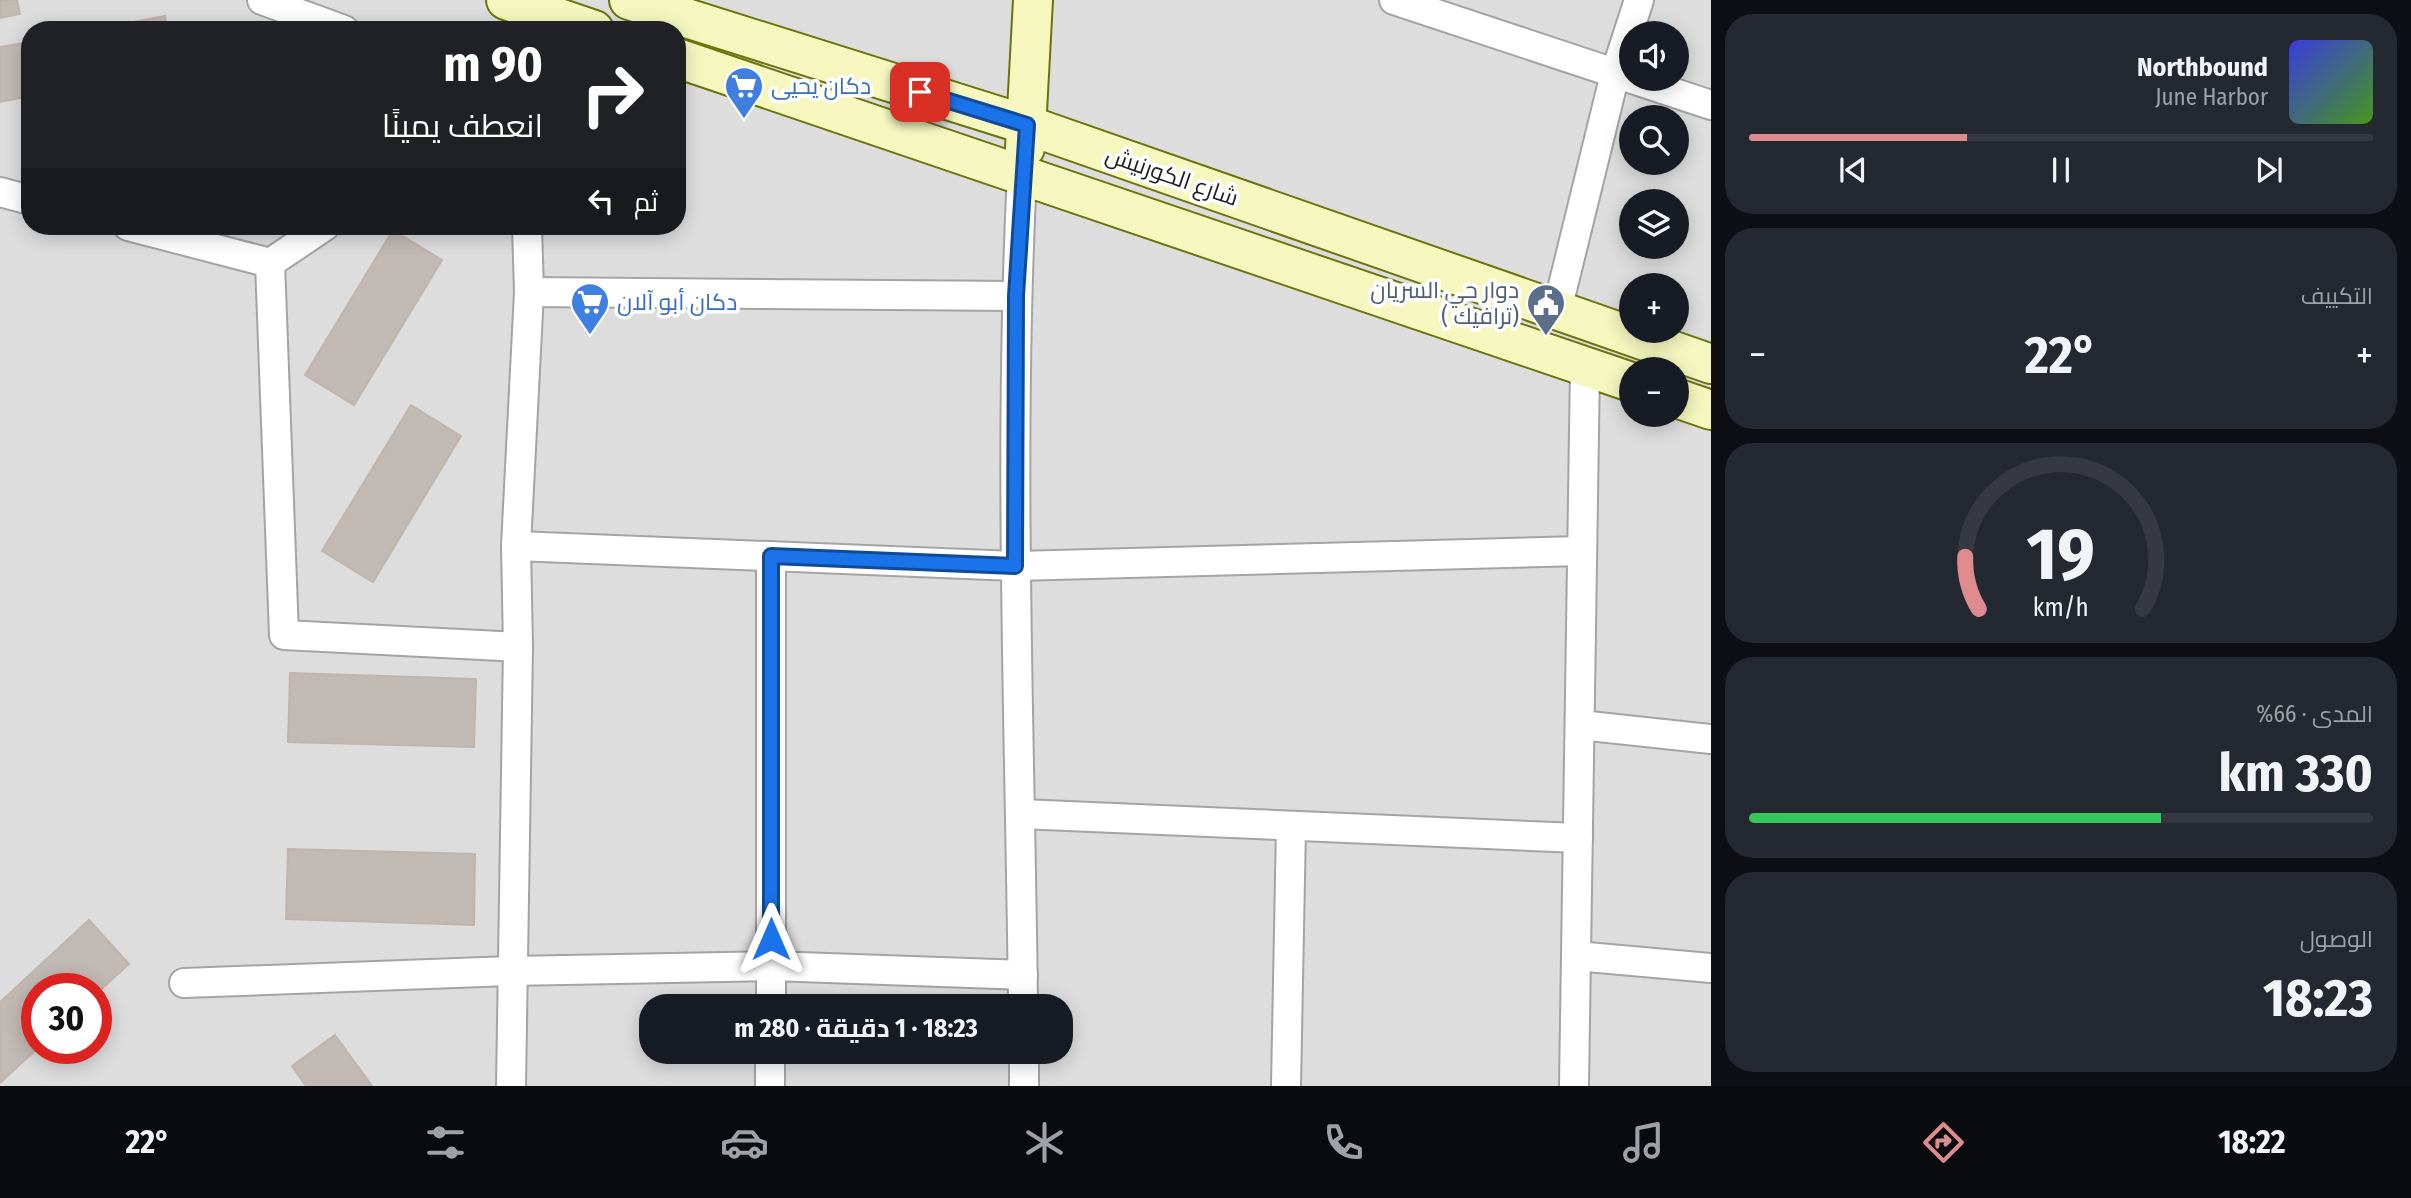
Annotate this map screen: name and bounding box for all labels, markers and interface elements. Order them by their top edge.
map controls [1619,21,1689,427]
button: sound [1619,21,1689,91]
text: 90 m [443,35,543,94]
icon: right [567,49,658,140]
text: Northbound [2137,52,2268,83]
pin [890,62,950,122]
supermarket icon: دكان يحيى [723,65,765,120]
place label: دكان يحيى [771,72,871,100]
icon: arrive [901,73,939,111]
text: June Harbor [2155,83,2268,111]
button: search [1619,105,1689,175]
text: انعطف يمينًا [382,107,543,145]
street label: شارع الكورنيش [1101,140,1242,214]
icon: previous [1834,151,1872,189]
icon: pause [2042,151,2080,189]
icon: next [2250,151,2288,189]
icon: left [582,182,620,220]
text: ثم [634,187,658,218]
button: layers [1619,189,1689,259]
button: + [1619,273,1689,343]
place label: دوار حي السريان ( ترافيك) [1370,276,1519,330]
supermarket icon: دكان أبو آلان [569,281,611,336]
public building icon: دوار حي السريان ( ترافيك) [1525,282,1567,337]
text: التكييف [2301,282,2373,310]
place label: دكان أبو آلان [617,287,737,316]
text: 22° [2025,324,2097,387]
text: − [1749,332,1766,378]
text: + [2356,332,2373,378]
button: − [1619,357,1689,427]
text: 19 [2027,511,2095,598]
text: km/h [2033,593,2089,623]
text: المدى · 66% [2256,700,2373,728]
text: 330 km [2218,742,2373,805]
position arrow [734,902,808,976]
text: الوصول [2300,925,2373,953]
text: 18:23 [2263,967,2373,1030]
speed limit sign: 30 [21,973,112,1064]
text: 18:23 · 1 دقيقة · 280 m [734,1013,978,1044]
icon: filters [421,1118,470,1167]
icon: car [720,1118,769,1167]
icon: climate [1020,1118,1069,1167]
icon: phone [1319,1118,1368,1167]
icon: music [1619,1118,1668,1167]
icon: directions [1919,1118,1968,1167]
text: 22° [125,1123,170,1161]
text: 18:22 [2218,1123,2286,1161]

